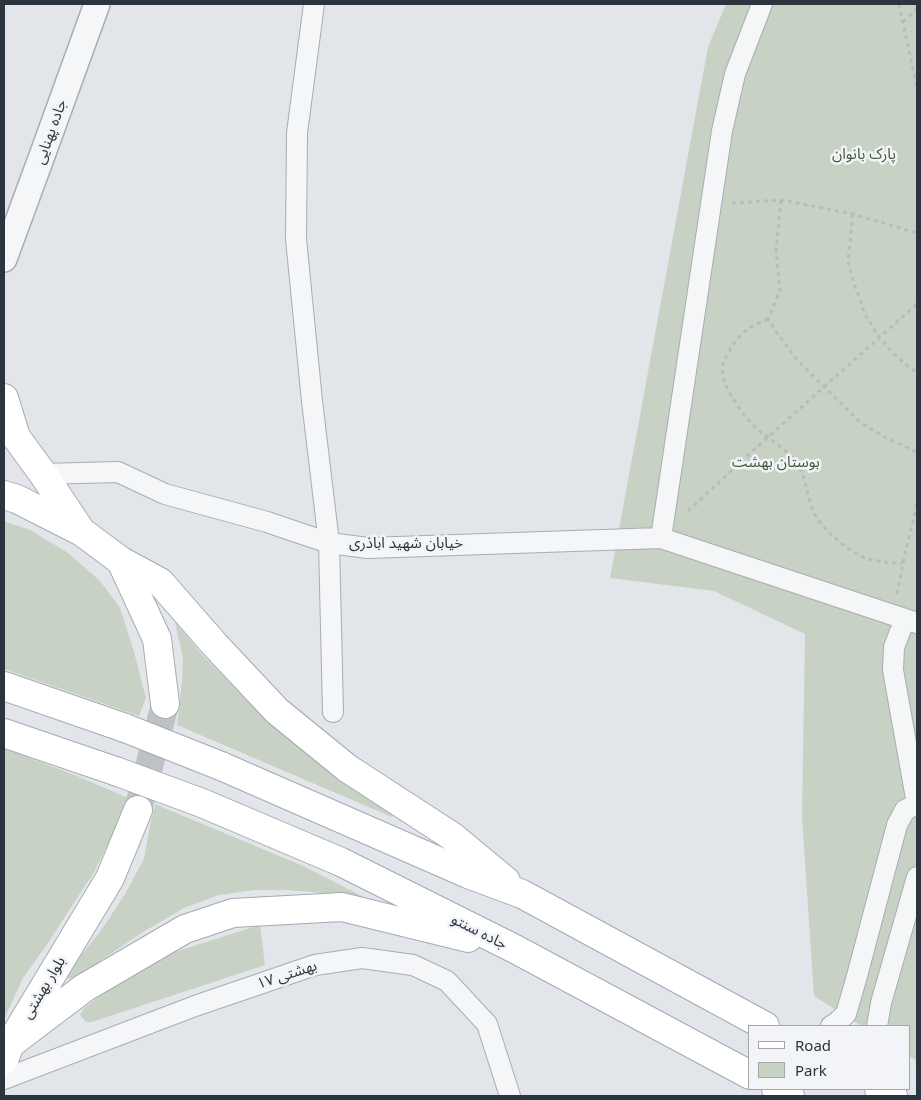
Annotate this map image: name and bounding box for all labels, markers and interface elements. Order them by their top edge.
street label: جاده پهنایی [31,97,71,167]
park label: پارک بانوان [832,146,896,164]
park label: بوستان بهشت [732,454,820,472]
street label: خیابان شهید اباذری [349,535,463,553]
street label: جاده سنتو [448,910,510,954]
street label: بلوار بهشتی [18,954,70,1022]
street label: بهشتی ۱۷ [255,957,319,993]
legend [748,1025,911,1090]
text: Road [795,1035,831,1055]
text: Park [795,1060,827,1080]

